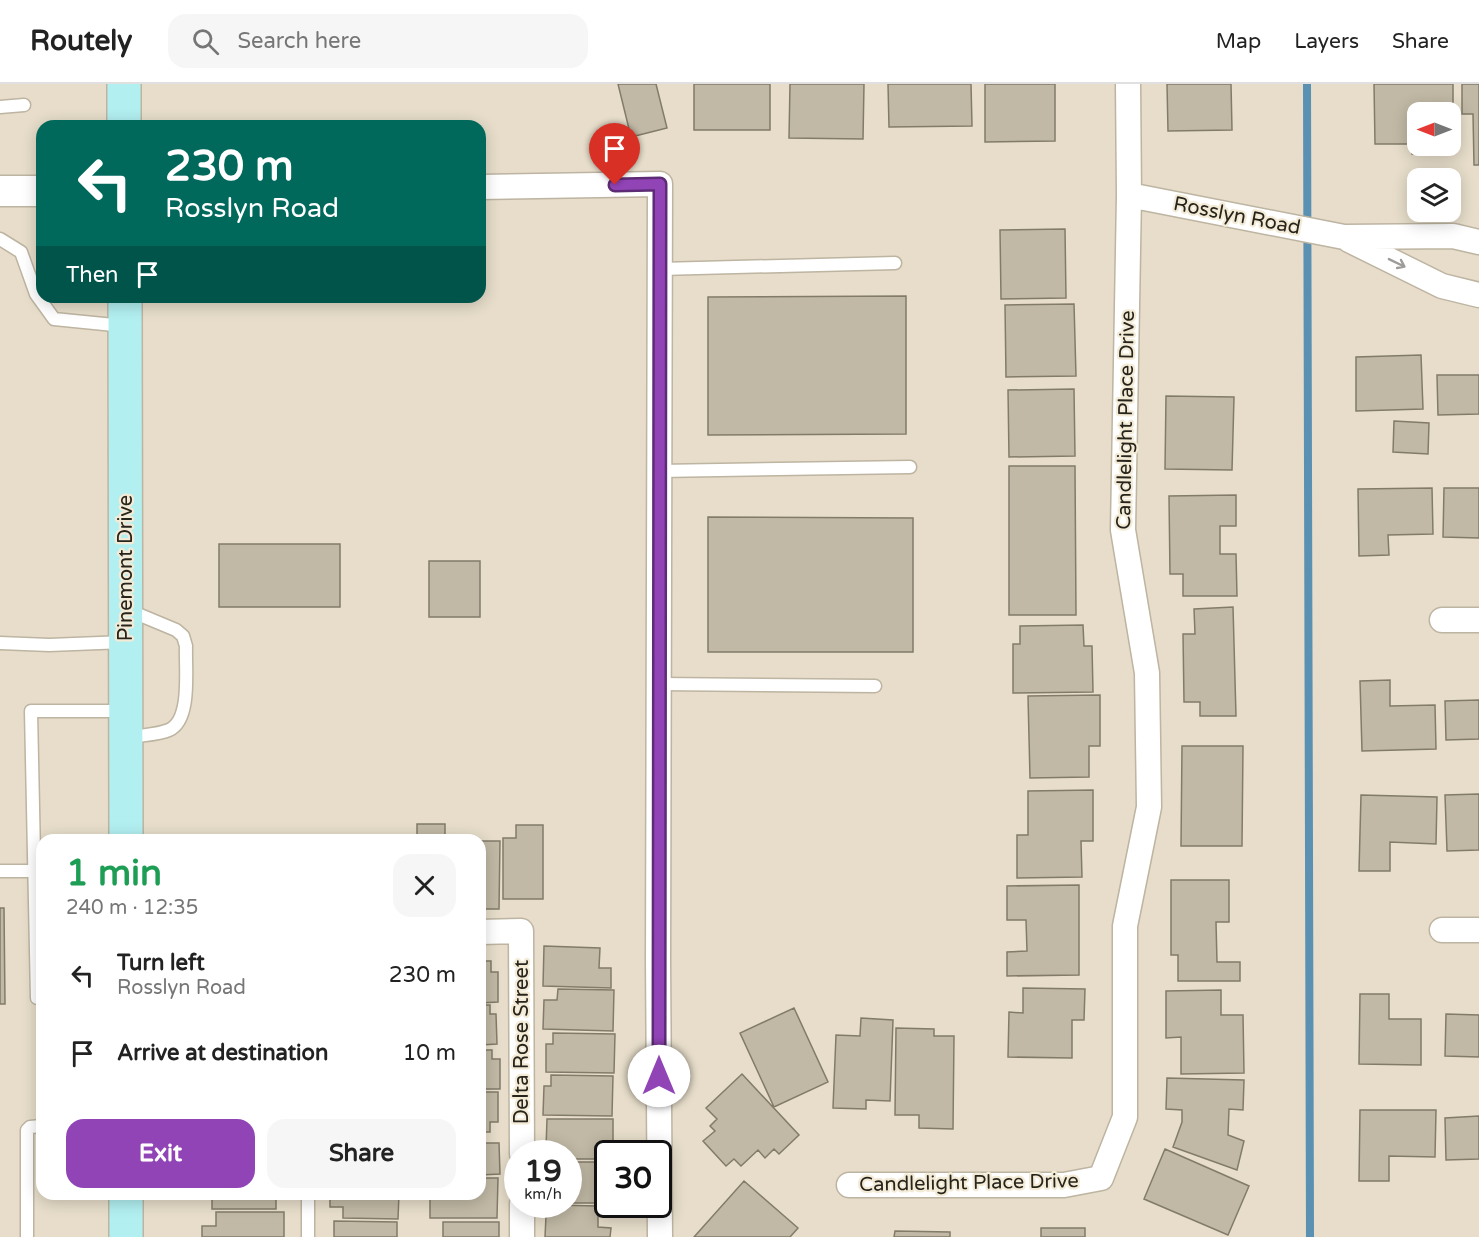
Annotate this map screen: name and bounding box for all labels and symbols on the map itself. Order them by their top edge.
north arrow [1407,102,1461,156]
pin [589,123,640,185]
street label: Rosslyn Road [1171,192,1303,240]
one-way arrow [1387,258,1405,270]
street label: Candlelight Place Drive [1112,310,1140,530]
street label: Pinemont Drive [114,495,138,641]
street label: Delta Rose Street [510,959,534,1124]
position arrow [627,1044,691,1108]
speed limit sign: 30 [594,1140,672,1218]
street label: Candlelight Place Drive [859,1169,1079,1197]

